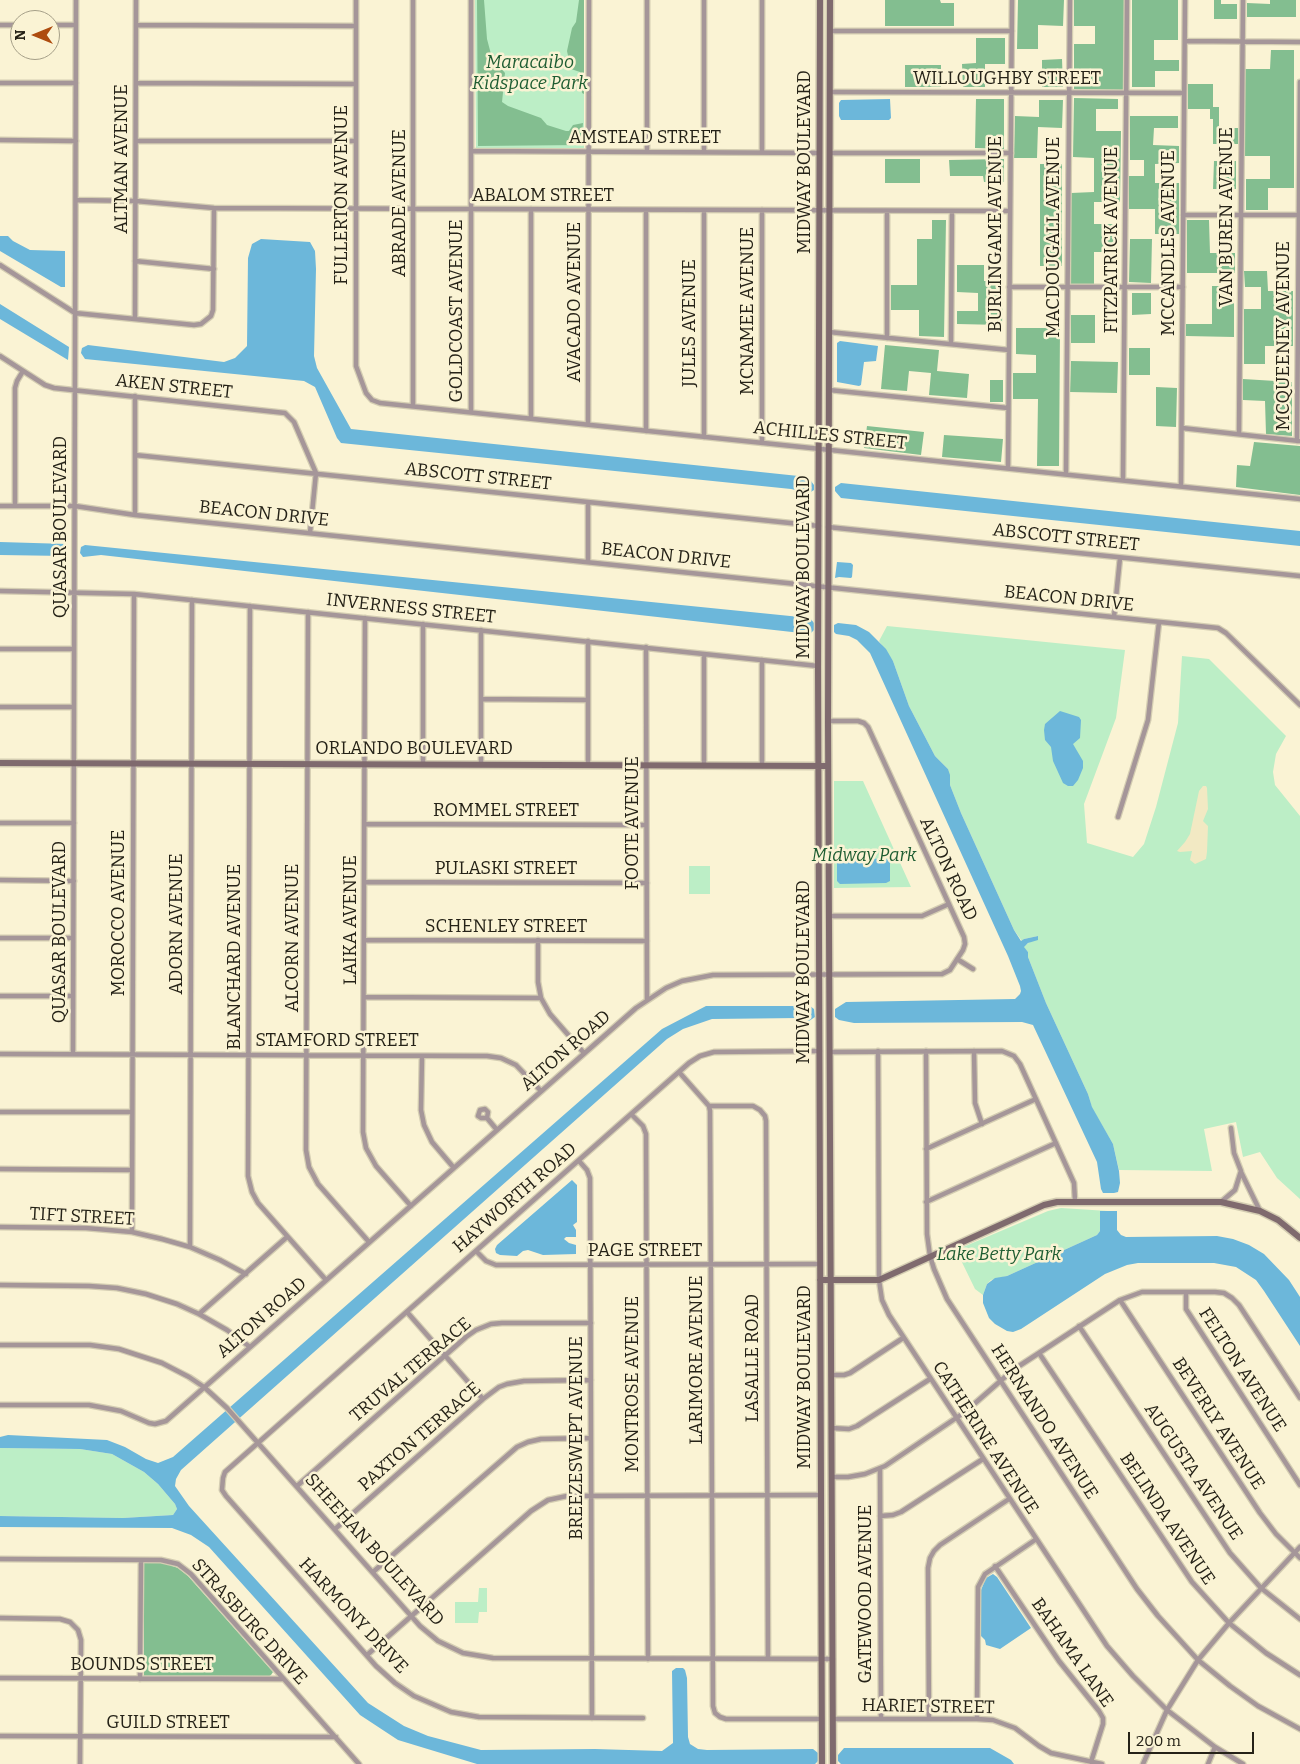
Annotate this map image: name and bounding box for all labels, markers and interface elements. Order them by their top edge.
north arrow [10,10,60,60]
text: N [12,30,29,40]
park label: Maracaibo Kidspace Park [472,52,588,94]
street label: WILLOUGHBY STREET [913,68,1101,90]
street label: MIDWAY BOULEVARD [794,70,816,254]
street label: ALTMAN AVENUE [111,84,133,234]
street label: FULLERTON AVENUE [331,105,353,285]
street label: AMSTEAD STREET [569,127,721,149]
street label: VAN BUREN AVENUE [1216,127,1238,307]
street label: ABRADE AVENUE [389,129,411,277]
street label: BURLINGAME AVENUE [985,136,1007,332]
street label: MACDOUGALL AVENUE [1043,136,1065,338]
street label: FITZPATRICK AVENUE [1101,147,1123,333]
street label: MCCANDLES AVENUE [1158,150,1180,336]
street label: ABALOM STREET [472,185,614,207]
street label: GOLDCOAST AVENUE [446,219,468,403]
street label: AVACADO AVENUE [564,222,586,382]
street label: MCNAMEE AVENUE [737,227,759,395]
street label: MCQUEENEY AVENUE [1273,241,1295,431]
street label: JULES AVENUE [679,259,701,387]
street label: AKEN STREET [114,370,234,404]
street label: ACHILLES STREET [752,417,908,455]
street label: QUASAR BOULEVARD [50,436,72,618]
street label: ABSCOTT STREET [404,459,552,495]
street label: MIDWAY BOULEVARD [793,475,815,659]
street label: BEACON DRIVE [198,496,330,532]
street label: ABSCOTT STREET [992,520,1140,556]
street label: BEACON DRIVE [600,538,732,574]
street label: BEACON DRIVE [1003,581,1135,617]
street label: INVERNESS STREET [325,589,497,629]
street label: ORLANDO BOULEVARD [315,738,513,760]
street label: FOOTE AVENUE [622,756,644,890]
street label: ROMMEL STREET [433,800,579,822]
street label: ALTON ROAD [915,814,981,924]
street label: MOROCCO AVENUE [108,830,130,996]
street label: QUASAR BOULEVARD [49,841,71,1023]
park label: Midway Park [812,845,916,867]
street label: ADORN AVENUE [166,853,188,995]
street label: LAIKA AVENUE [340,855,362,985]
street label: PULASKI STREET [435,858,577,880]
street label: BLANCHARD AVENUE [224,864,246,1050]
street label: ALCORN AVENUE [282,864,304,1012]
street label: MIDWAY BOULEVARD [793,880,815,1064]
street label: SCHENLEY STREET [425,916,587,938]
street label: ALTON ROAD [517,1006,615,1096]
street label: STAMFORD STREET [255,1030,419,1052]
street label: HAYWORTH ROAD [449,1138,581,1258]
street label: TIFT STREET [29,1203,135,1231]
street label: PAGE STREET [588,1240,702,1262]
park label: Lake Betty Park [937,1244,1061,1266]
street label: ALTON ROAD [213,1273,311,1363]
street label: LARIMORE AVENUE [686,1275,708,1445]
street label: MIDWAY BOULEVARD [794,1285,816,1469]
street label: LASALLE ROAD [742,1294,764,1422]
street label: MONTROSE AVENUE [622,1296,644,1472]
street label: FELTON AVENUE [1194,1304,1290,1436]
street label: TRUVAL TERRACE [346,1313,476,1427]
street label: BREEZESWEPT AVENUE [566,1336,588,1540]
street label: HERNANDO AVENUE [986,1340,1102,1504]
street label: BEVERLY AVENUE [1167,1354,1269,1494]
street label: CATHERINE AVENUE [927,1357,1043,1519]
street label: PAXTON TERRACE [354,1378,486,1496]
street label: AUGUSTA AVENUE [1139,1399,1247,1545]
street label: BELINDA AVENUE [1115,1449,1219,1589]
street label: SHEEHAN BOULEVARD [300,1469,448,1631]
street label: GATEWOOD AVENUE [855,1504,877,1684]
street label: HARMONY DRIVE [294,1554,412,1678]
street label: STRASBURG DRIVE [187,1555,311,1689]
street label: BAHAMA LANE [1026,1594,1118,1712]
street label: BOUNDS STREET [70,1654,214,1676]
street label: HARIET STREET [861,1695,995,1719]
street label: GUILD STREET [106,1712,230,1734]
scale bar [1130,1722,1256,1754]
text: 200 m [1136,1732,1181,1750]

